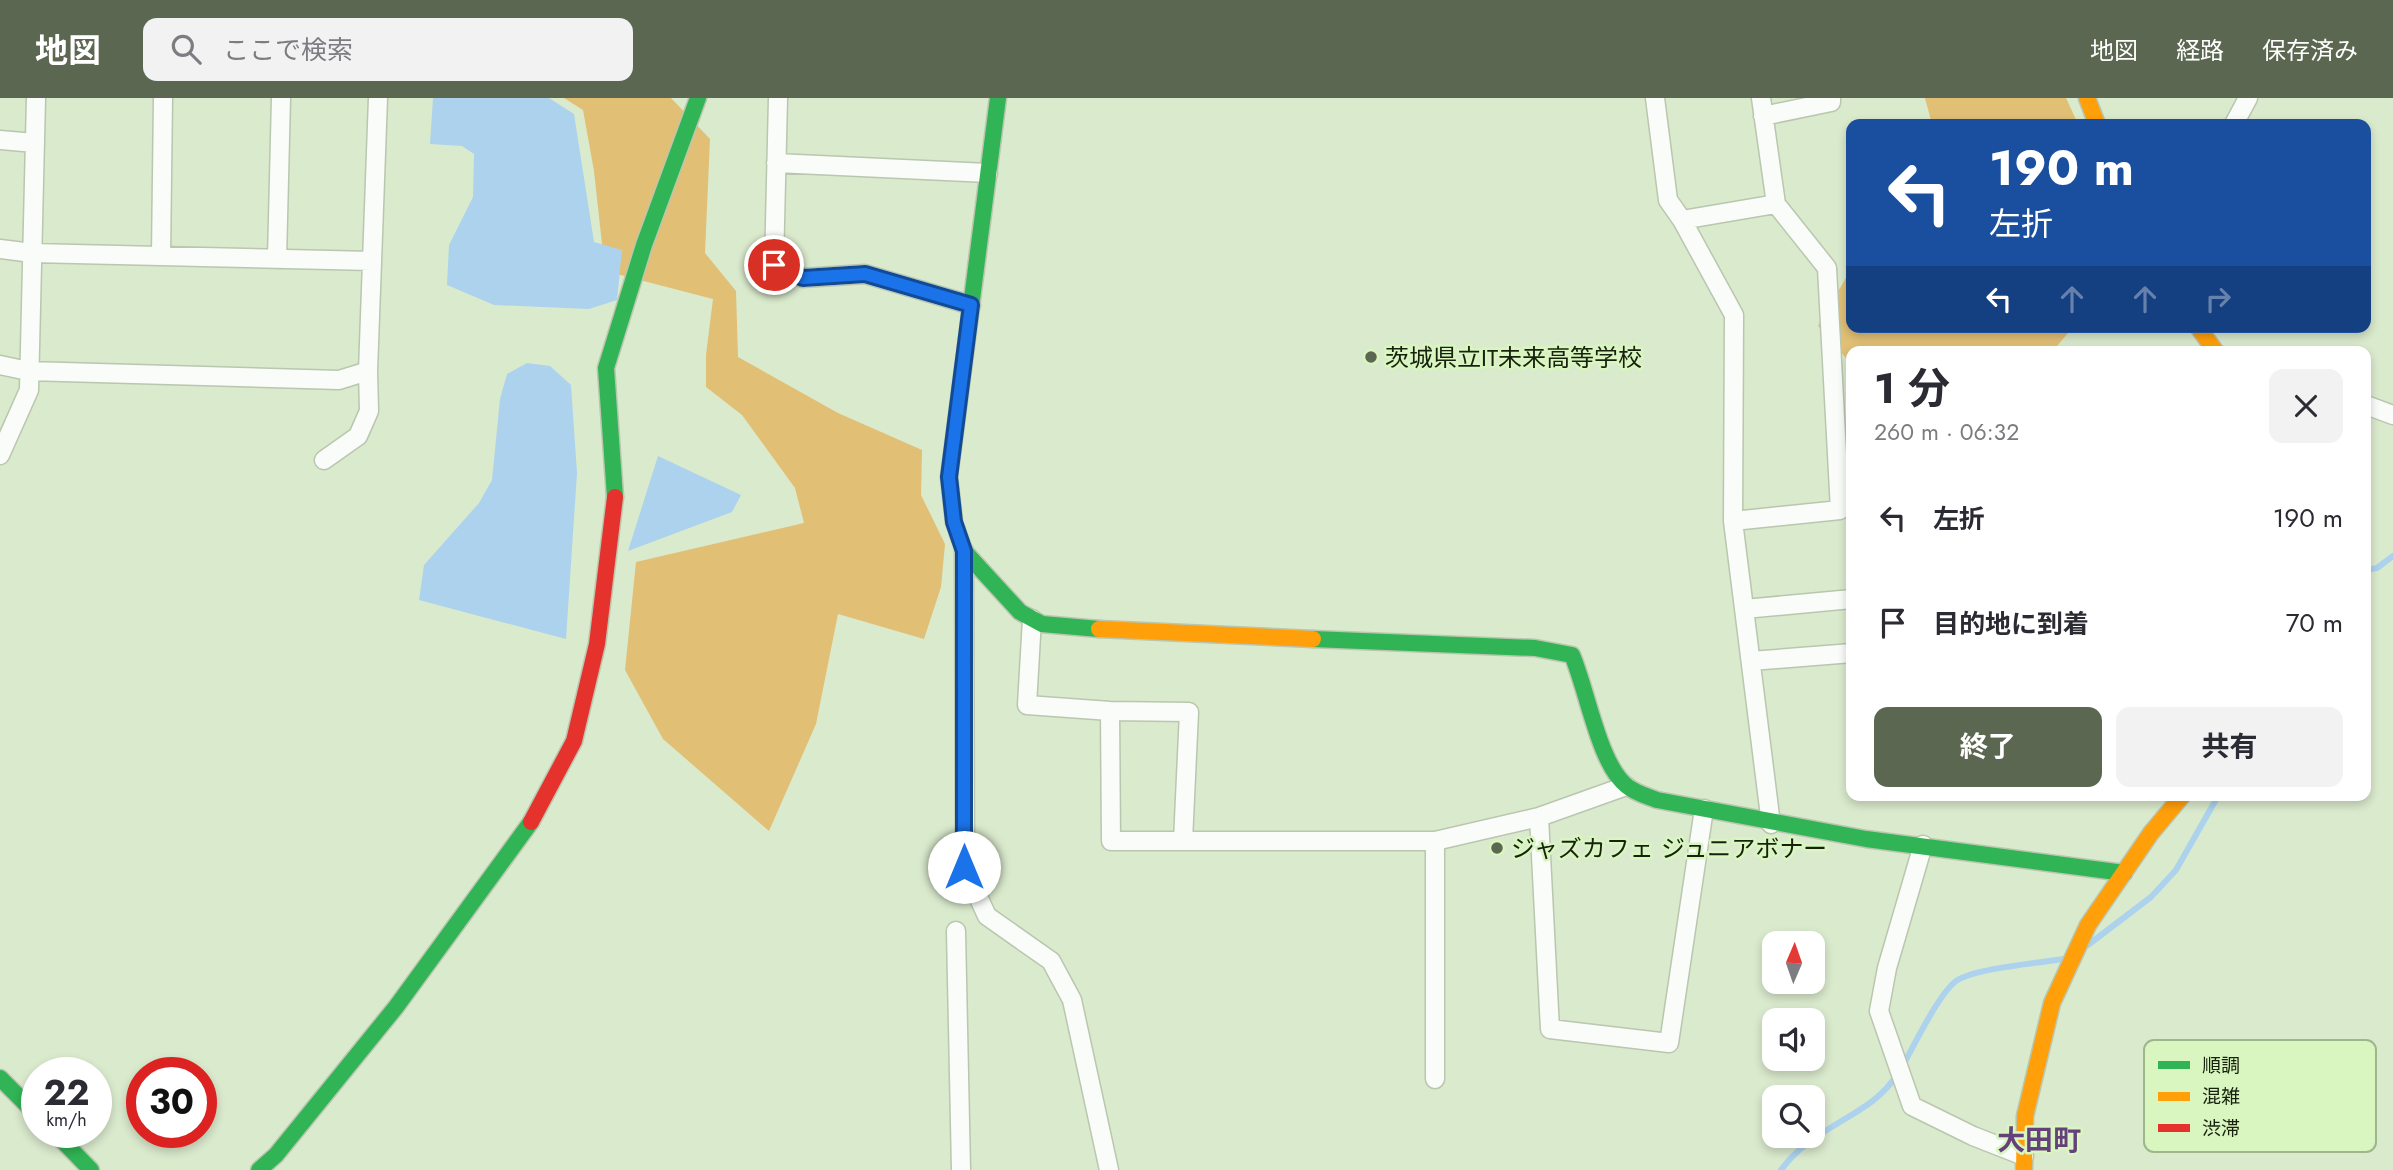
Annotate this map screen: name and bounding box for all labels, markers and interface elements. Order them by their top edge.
search box [143,18,633,81]
text: 地図 [35,27,101,74]
icon: search [167,30,205,68]
text: ここで検索 [223,31,353,69]
text: 地図 [2090,33,2138,68]
text: 経路 [2176,33,2224,68]
text: 保存済み [2262,33,2358,68]
text: 190 m [1989,133,2134,203]
icon: left [1874,147,1965,238]
text: 左折 [1989,201,2053,247]
pin [744,235,804,295]
icon: arrive [755,246,793,284]
icon: left [1980,280,2018,318]
icon: ahead [2053,280,2091,318]
icon: ahead [2126,280,2164,318]
icon: right [2199,280,2237,318]
place label: 茨城県立IT未来高等学校 [1385,340,1642,375]
marker: 茨城県立IT未来高等学校 [1363,349,1379,365]
text: 1 分 [1874,358,1950,419]
button: close [2269,369,2343,443]
text: 260 m · 06:32 [1874,415,2019,449]
icon: left [1874,499,1912,537]
text: 190 m [2273,499,2343,537]
text: 左折 [1933,500,1985,538]
icon: arrive [1874,604,1912,642]
text: 70 m [2286,604,2343,642]
text: 目的地に到着 [1933,605,2089,643]
button: 終了 [1874,707,2102,787]
button: 共有 [2116,707,2343,787]
position arrow [927,830,1001,904]
place label: ジャズカフェ ジュニアボナー [1511,831,1827,866]
marker: ジャズカフェ ジュニアボナー [1489,840,1505,856]
north arrow [1762,931,1825,994]
map controls [1762,931,1825,1148]
button: sound [1762,1008,1825,1071]
legend [2144,1040,2376,1152]
text: 順調 [2202,1052,2240,1079]
speed limit sign: 30 [126,1057,217,1148]
text: 22 [44,1068,89,1118]
text: 混雑 [2202,1083,2240,1110]
button: search [1762,1085,1825,1148]
text: km/h [46,1107,87,1133]
text: 渋滞 [2202,1115,2240,1142]
district label: 大田町 [1997,1120,2081,1161]

